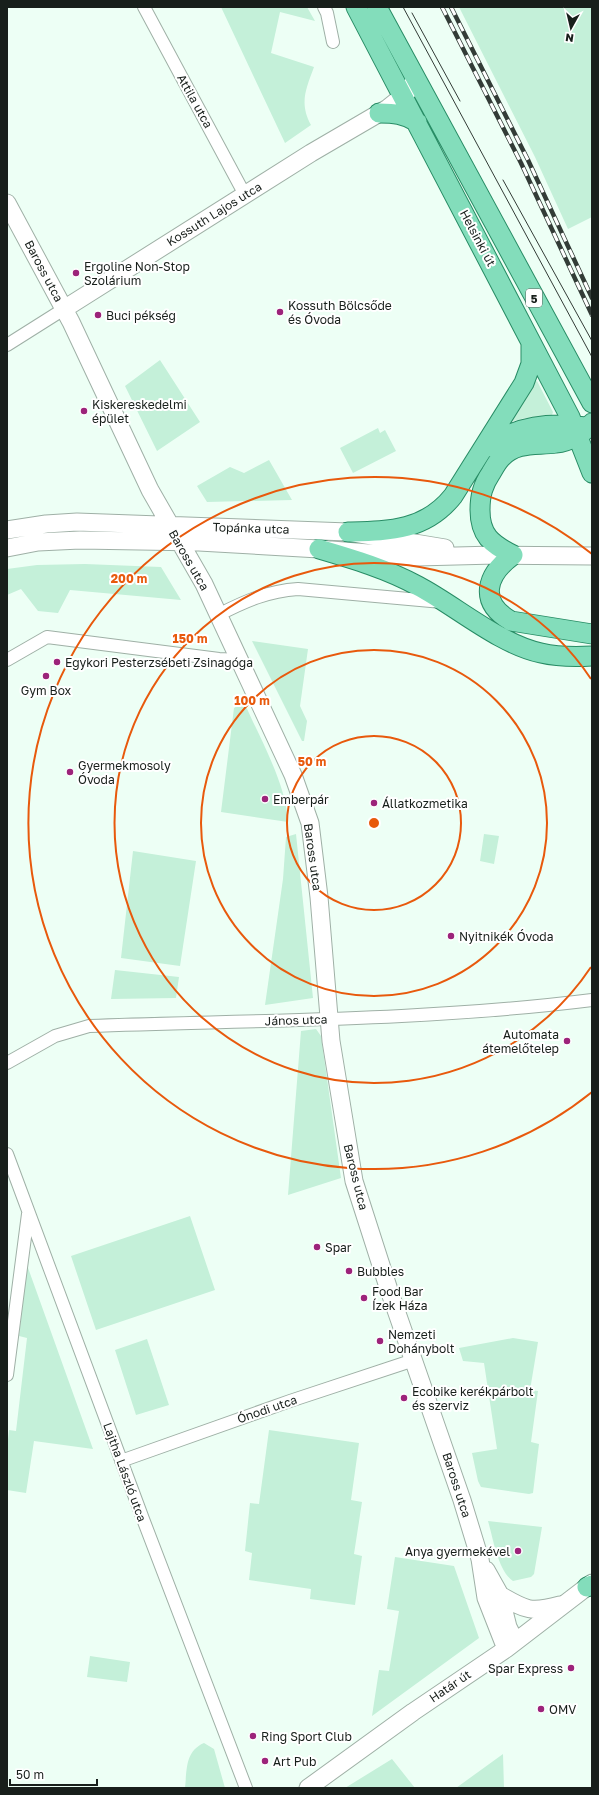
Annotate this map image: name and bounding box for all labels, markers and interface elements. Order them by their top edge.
north arrow [551,8,591,48]
text: N [564,31,575,45]
street label: Attila utca [174,71,216,131]
street label: Kossuth Lajos utca [164,179,264,249]
street label: Helsinki út [457,207,499,269]
street label: Baross utca [21,238,67,304]
place label: Ergoline Non-Stop Szolárium [84,259,190,288]
marker: Ergoline Non-Stop Szolárium [71,268,81,278]
road number: 5 [526,289,542,307]
place label: Kossuth Bölcsőde és Óvoda [288,298,392,327]
marker: Kossuth Bölcsőde és Óvoda [275,307,285,317]
place label: Buci pékség [106,308,176,323]
marker: Buci pékség [93,310,103,320]
place label: Kiskereskedelmi épület [92,397,187,426]
marker: Kiskereskedelmi épület [79,406,89,416]
street label: Topánka utca [212,519,290,537]
street label: Baross utca [166,527,212,593]
text: 200 m [111,571,147,586]
text: 150 m [173,631,207,646]
place label: Egykori Pesterzsébeti Zsinagóga [65,655,253,670]
marker: Egykori Pesterzsébeti Zsinagóga [52,657,62,667]
marker: Gym Box [41,671,51,681]
place label: Gym Box [21,683,72,698]
text: 100 m [234,693,270,708]
text: 50 m [298,754,326,769]
place label: Gyermekmosoly Óvoda [78,758,171,787]
marker: Gyermekmosoly Óvoda [65,767,75,777]
place label: Emberpár [273,792,329,807]
marker: Emberpár [260,794,270,804]
place label: Állatkozmetika [382,796,468,811]
marker: Állatkozmetika [369,798,379,808]
centre of rings [367,816,381,830]
street label: Baross utca [301,822,325,892]
place label: Nyitnikék Óvoda [459,929,553,944]
marker: Nyitnikék Óvoda [446,931,456,941]
street label: János utca [264,1011,328,1029]
place label: Automata átemelőtelep [482,1027,559,1056]
marker: Automata átemelőtelep [562,1036,572,1046]
street label: Baross utca [341,1142,371,1212]
place label: Spar [325,1240,352,1255]
marker: Spar [312,1242,322,1252]
place label: Bubbles [357,1264,404,1279]
marker: Bubbles [344,1266,354,1276]
place label: Food Bar Ízek Háza [372,1284,427,1313]
marker: Food Bar Ízek Háza [359,1293,369,1303]
place label: Nemzeti Dohánybolt [388,1327,455,1356]
marker: Nemzeti Dohánybolt [375,1336,385,1346]
place label: Ecobike kerékpárbolt és szerviz [412,1384,534,1413]
street label: Ónodi utca [235,1392,299,1426]
marker: Ecobike kerékpárbolt és szerviz [399,1393,409,1403]
street label: Lajtha László utca [100,1420,150,1524]
street label: Baross utca [439,1450,475,1520]
place label: Anya gyermekével [405,1544,510,1559]
marker: Anya gyermekével [513,1546,523,1556]
place label: Spar Express [488,1661,563,1676]
marker: Spar Express [566,1663,576,1673]
street label: Határ út [426,1667,474,1705]
place label: OMV [549,1702,576,1717]
marker: OMV [536,1704,546,1714]
place label: Ring Sport Club [261,1729,352,1744]
marker: Ring Sport Club [248,1731,258,1741]
place label: Art Pub [273,1754,316,1769]
marker: Art Pub [260,1756,270,1766]
scale bar [10,1761,97,1787]
text: 50 m [16,1767,44,1782]

